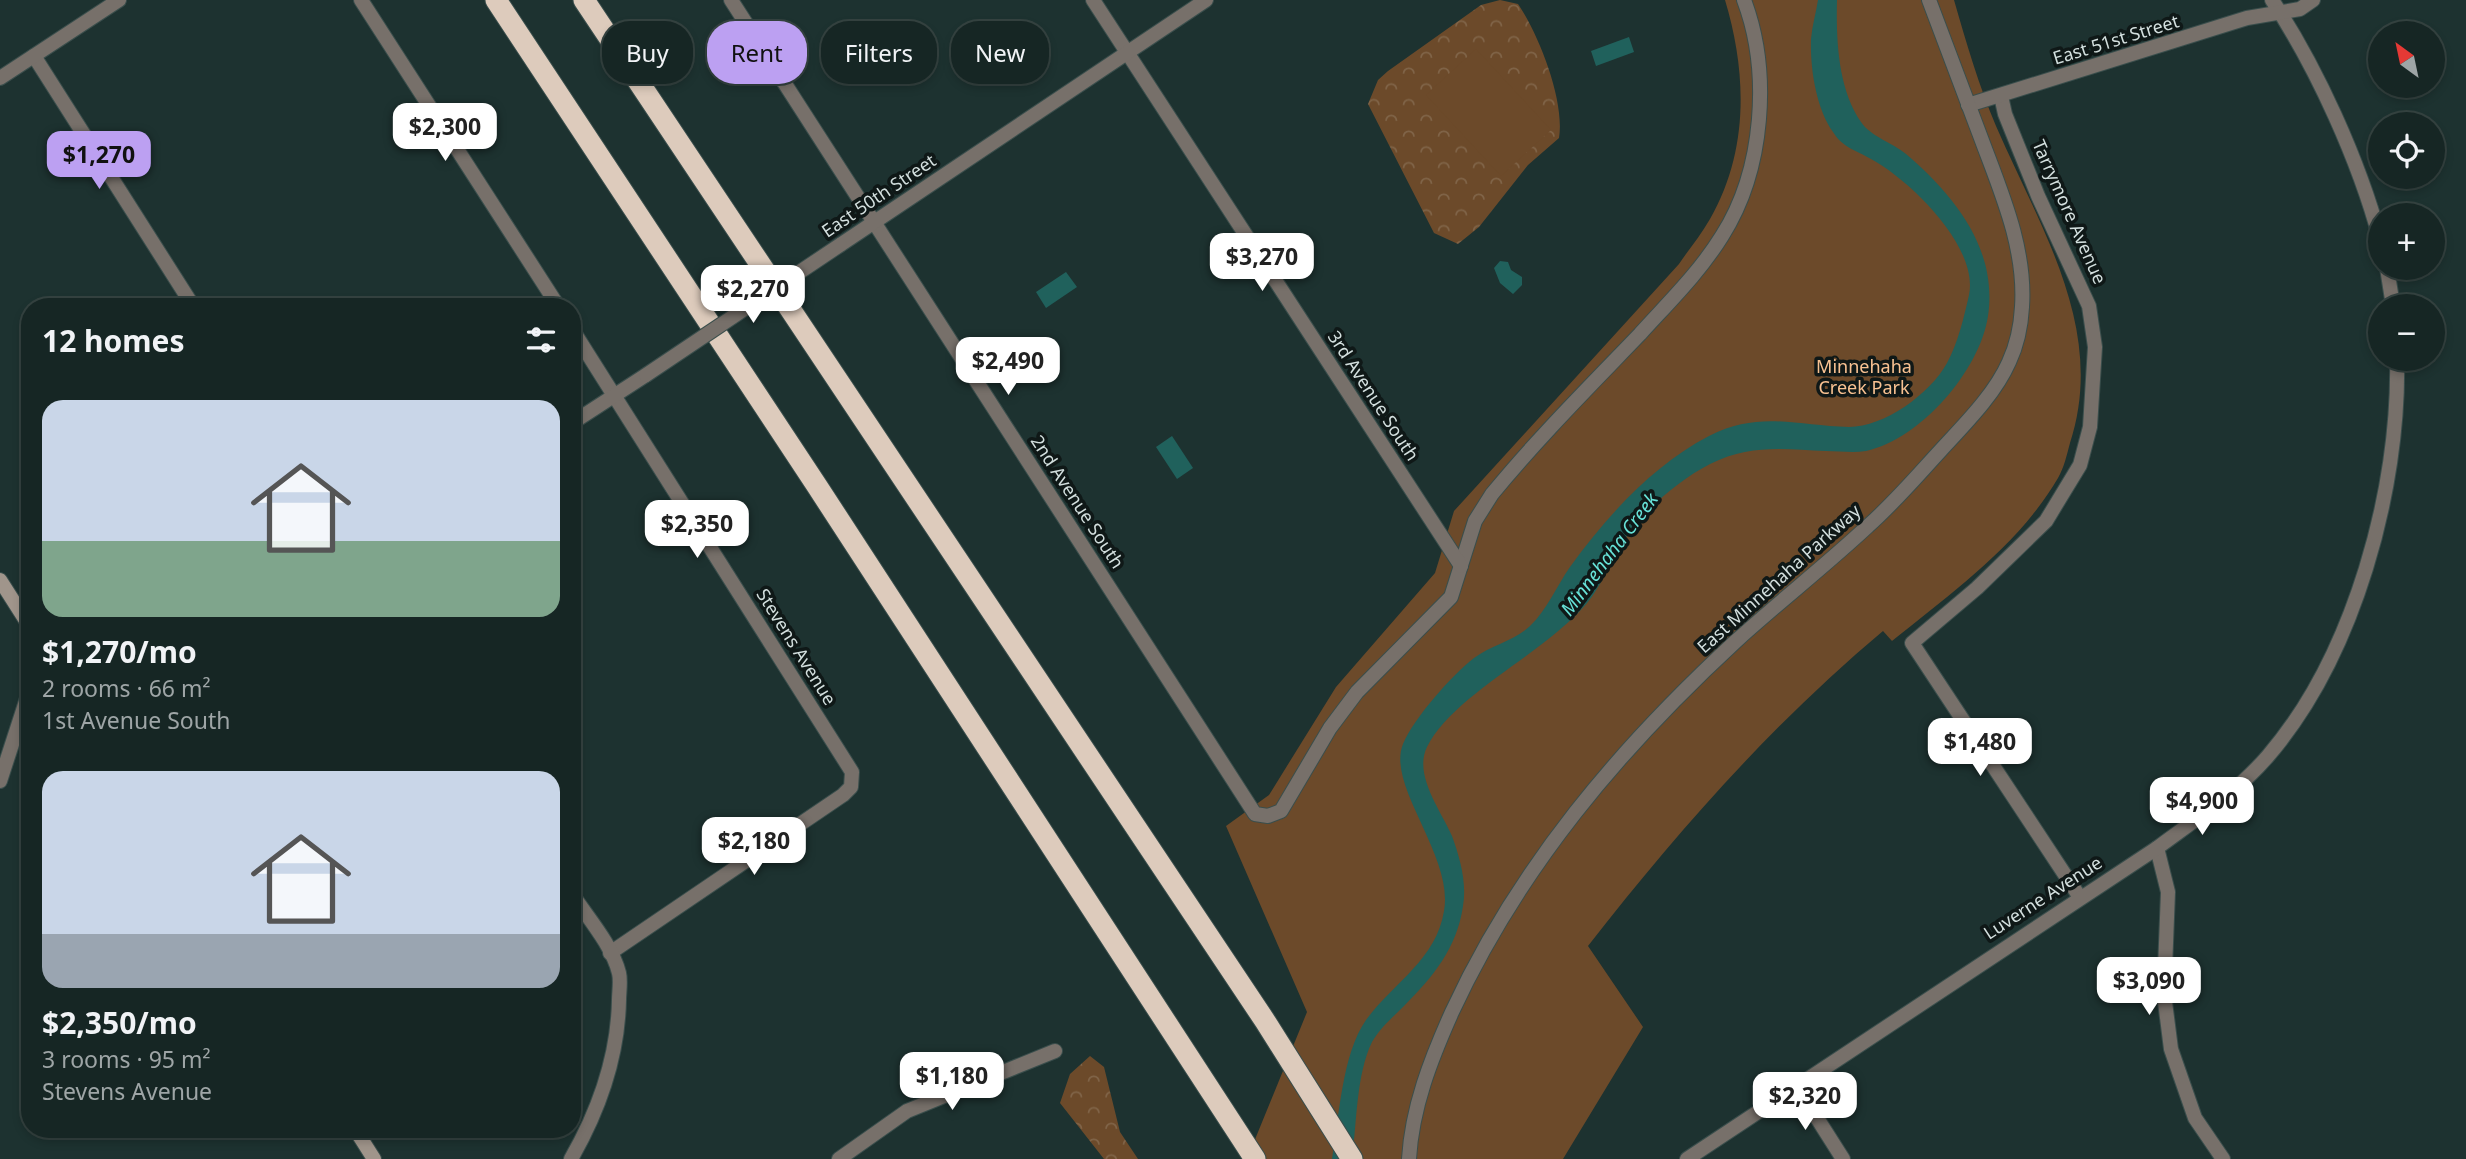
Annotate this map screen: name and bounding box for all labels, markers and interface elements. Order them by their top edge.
street label: East 51st Street [2050,8,2182,70]
chip: Buy [602,21,693,84]
chip: Rent [707,21,807,84]
chip: Filters [821,21,937,84]
chip: New [951,21,1049,84]
north arrow [2368,21,2445,98]
map controls [2368,21,2445,371]
pin: $2,300 [388,104,502,163]
text: $2,300 [409,110,481,142]
button: locate [2368,112,2445,189]
pin: $1,270 [42,132,156,191]
street label: Tarrymore Avenue [2027,136,2113,288]
text: $1,270 [63,138,135,170]
street label: East 50th Street [817,148,941,242]
button: + [2368,203,2445,280]
pin: $3,270 [1205,233,1319,293]
text: $3,270 [1226,240,1298,272]
pin: $2,270 [696,266,810,325]
text: $2,270 [717,272,789,304]
button: − [2368,294,2445,371]
text: 12 homes [42,320,185,361]
icon: filters [522,321,560,359]
street label: 3rd Avenue South [1323,326,1425,465]
pin: $2,490 [951,338,1065,397]
text: $2,490 [972,344,1044,376]
park label: Minnehaha Creek Park [1816,354,1912,399]
street label: 2nd Avenue South [1026,430,1130,573]
icon: home [238,445,364,571]
water label: Minnehaha Creek [1554,487,1664,621]
street label: East Minnehaha Parkway [1692,498,1866,658]
pin: $2,350 [640,500,754,560]
text: $2,350 [661,507,733,539]
street label: Stevens Avenue [751,584,842,709]
text: $1,270/mo [42,631,197,672]
text: 2 rooms · 66 m² [42,672,211,704]
text: 1st Avenue South [42,704,230,736]
pin: $1,480 [1923,718,2037,778]
text: $1,480 [1944,725,2016,757]
pin: $4,900 [2145,778,2259,837]
text: $4,900 [2166,784,2238,816]
icon: home [238,816,364,942]
pin: $2,180 [697,818,811,877]
text: $2,180 [718,824,790,856]
street label: Luverne Avenue [1979,850,2106,944]
pin: $3,090 [2092,958,2206,1017]
text: $3,090 [2113,964,2185,996]
text: $2,350/mo [42,1002,197,1043]
text: 3 rooms · 95 m² [42,1043,211,1075]
pin: $1,180 [895,1052,1009,1112]
text: $1,180 [916,1059,988,1091]
pin: $2,320 [1748,1072,1862,1132]
text: Stevens Avenue [42,1075,212,1107]
text: $2,320 [1769,1079,1841,1111]

